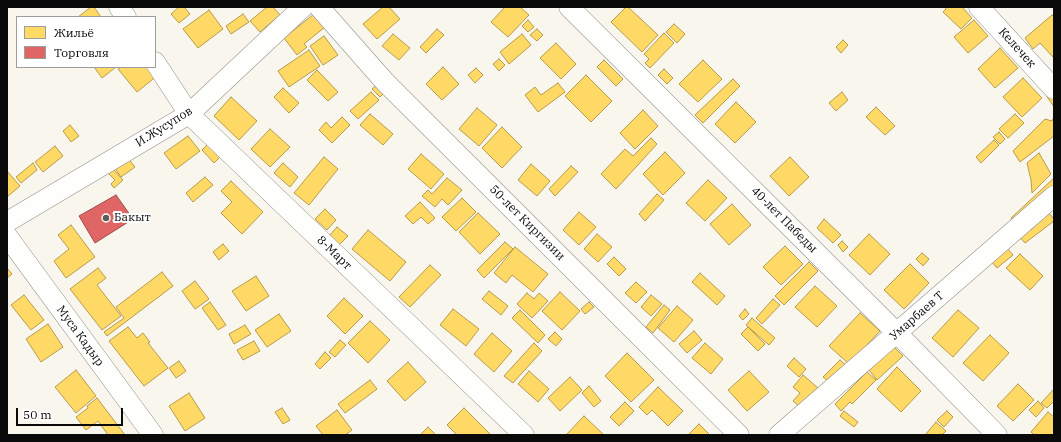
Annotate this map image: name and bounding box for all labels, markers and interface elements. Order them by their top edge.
legend [16,16,156,68]
text: Жильё [54,25,94,40]
street label: Келечек [995,25,1039,71]
text: Торговля [54,45,109,60]
street label: И.Жусупов [133,104,195,150]
street label: 50-лет Киргизии [486,182,568,264]
street label: 40-лет Пабеды [748,184,820,256]
place label: Бакыт [114,211,151,225]
marker: Бакыт [101,213,111,223]
street label: 8-Март [314,233,354,273]
street label: Умарбаев Т [887,289,947,343]
street label: Муса Кадыр [53,303,107,369]
scale bar [18,400,125,426]
text: 50 m [23,407,52,422]

